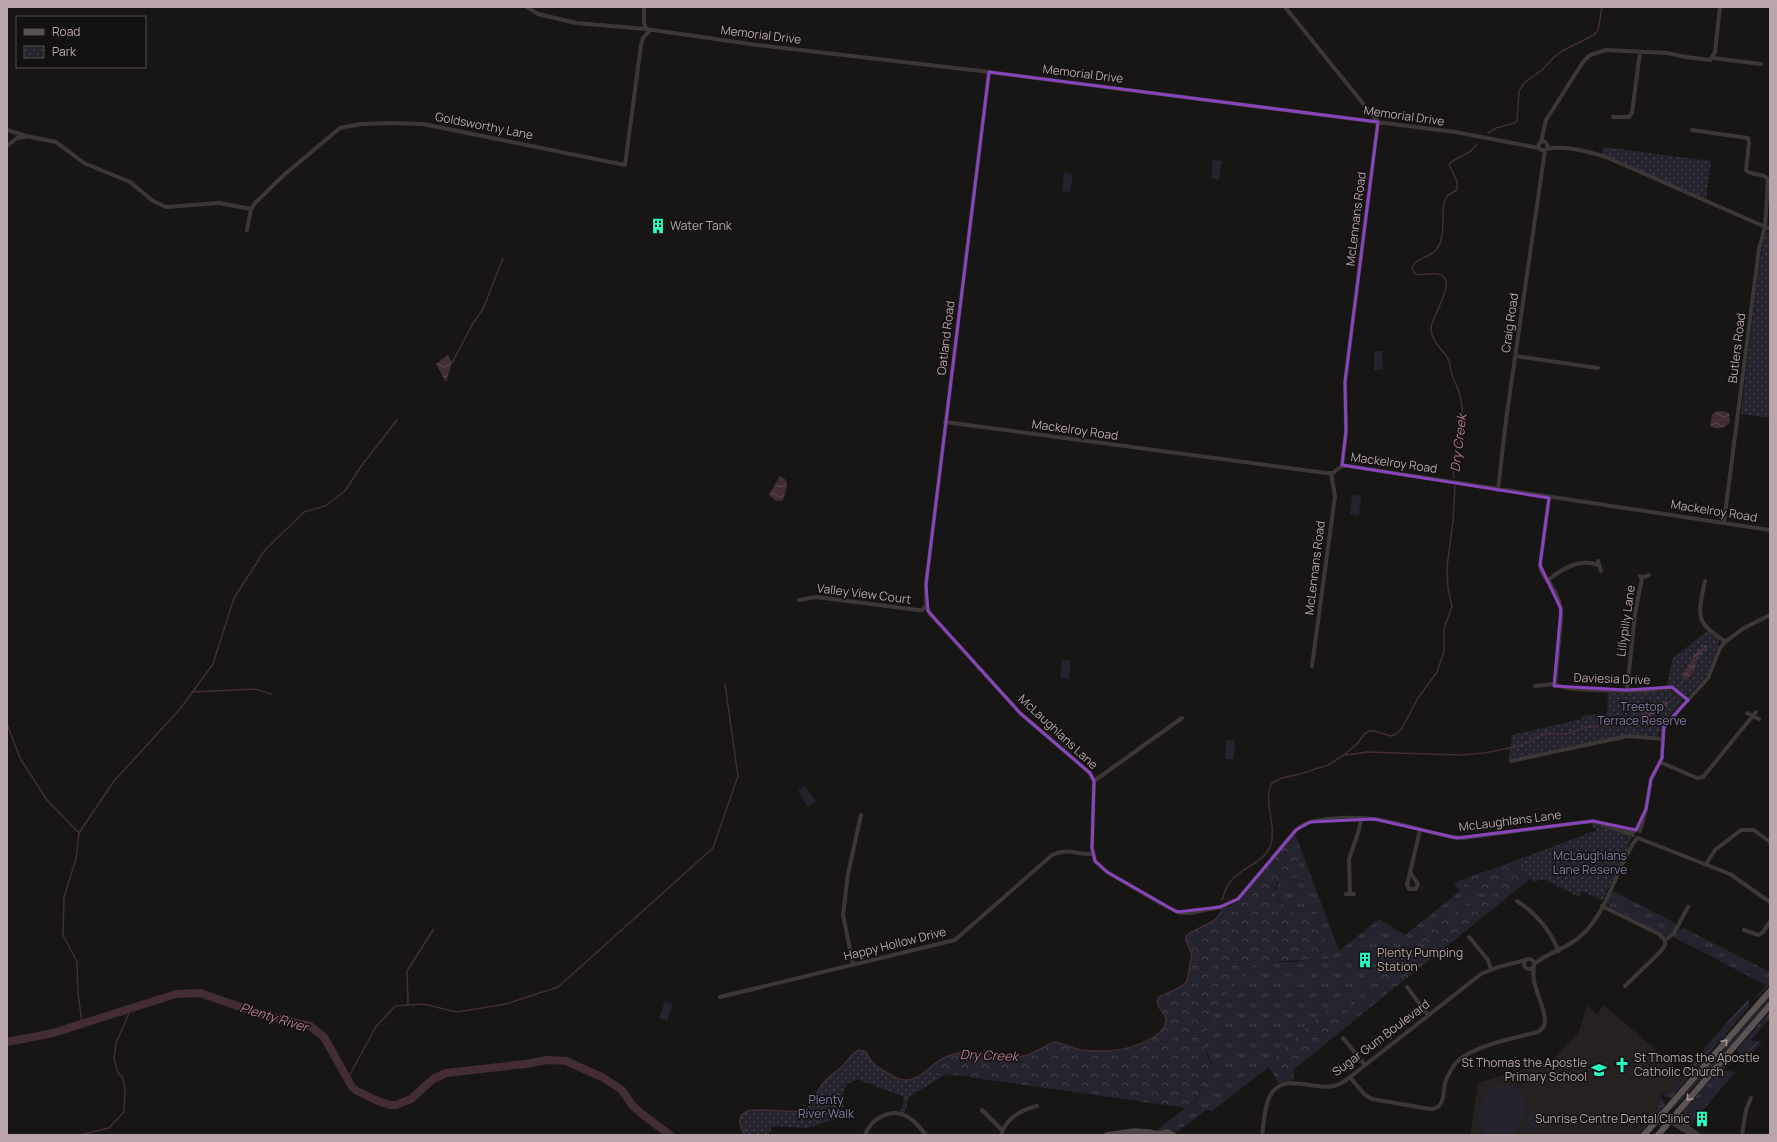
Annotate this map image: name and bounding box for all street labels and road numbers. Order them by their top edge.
street label: Memorial Drive [720,21,802,48]
street label: Memorial Drive [1042,60,1124,87]
street label: Memorial Drive [1363,101,1445,130]
street label: Goldsworthy Lane [434,108,535,143]
street label: McLennans Road [1341,171,1370,267]
street label: Craig Road [1497,292,1522,354]
street label: Oatland Road [933,300,958,376]
street label: Butlers Road [1724,312,1749,384]
street label: Mackelroy Road [1031,415,1119,444]
street label: Mackelroy Road [1350,448,1438,477]
street label: Mackelroy Road [1670,495,1759,526]
street label: McLennans Road [1300,520,1329,616]
street label: Valley View Court [816,579,912,608]
street label: Lillypilly Lane [1612,584,1639,658]
street label: Daviesia Drive [1573,669,1651,688]
street label: McLaughlans Lane [1015,690,1102,773]
street label: McLaughlans Lane [1458,806,1562,835]
street label: Happy Hollow Drive [842,923,948,964]
street label: Sugar Gum Boulevard [1328,995,1433,1080]

